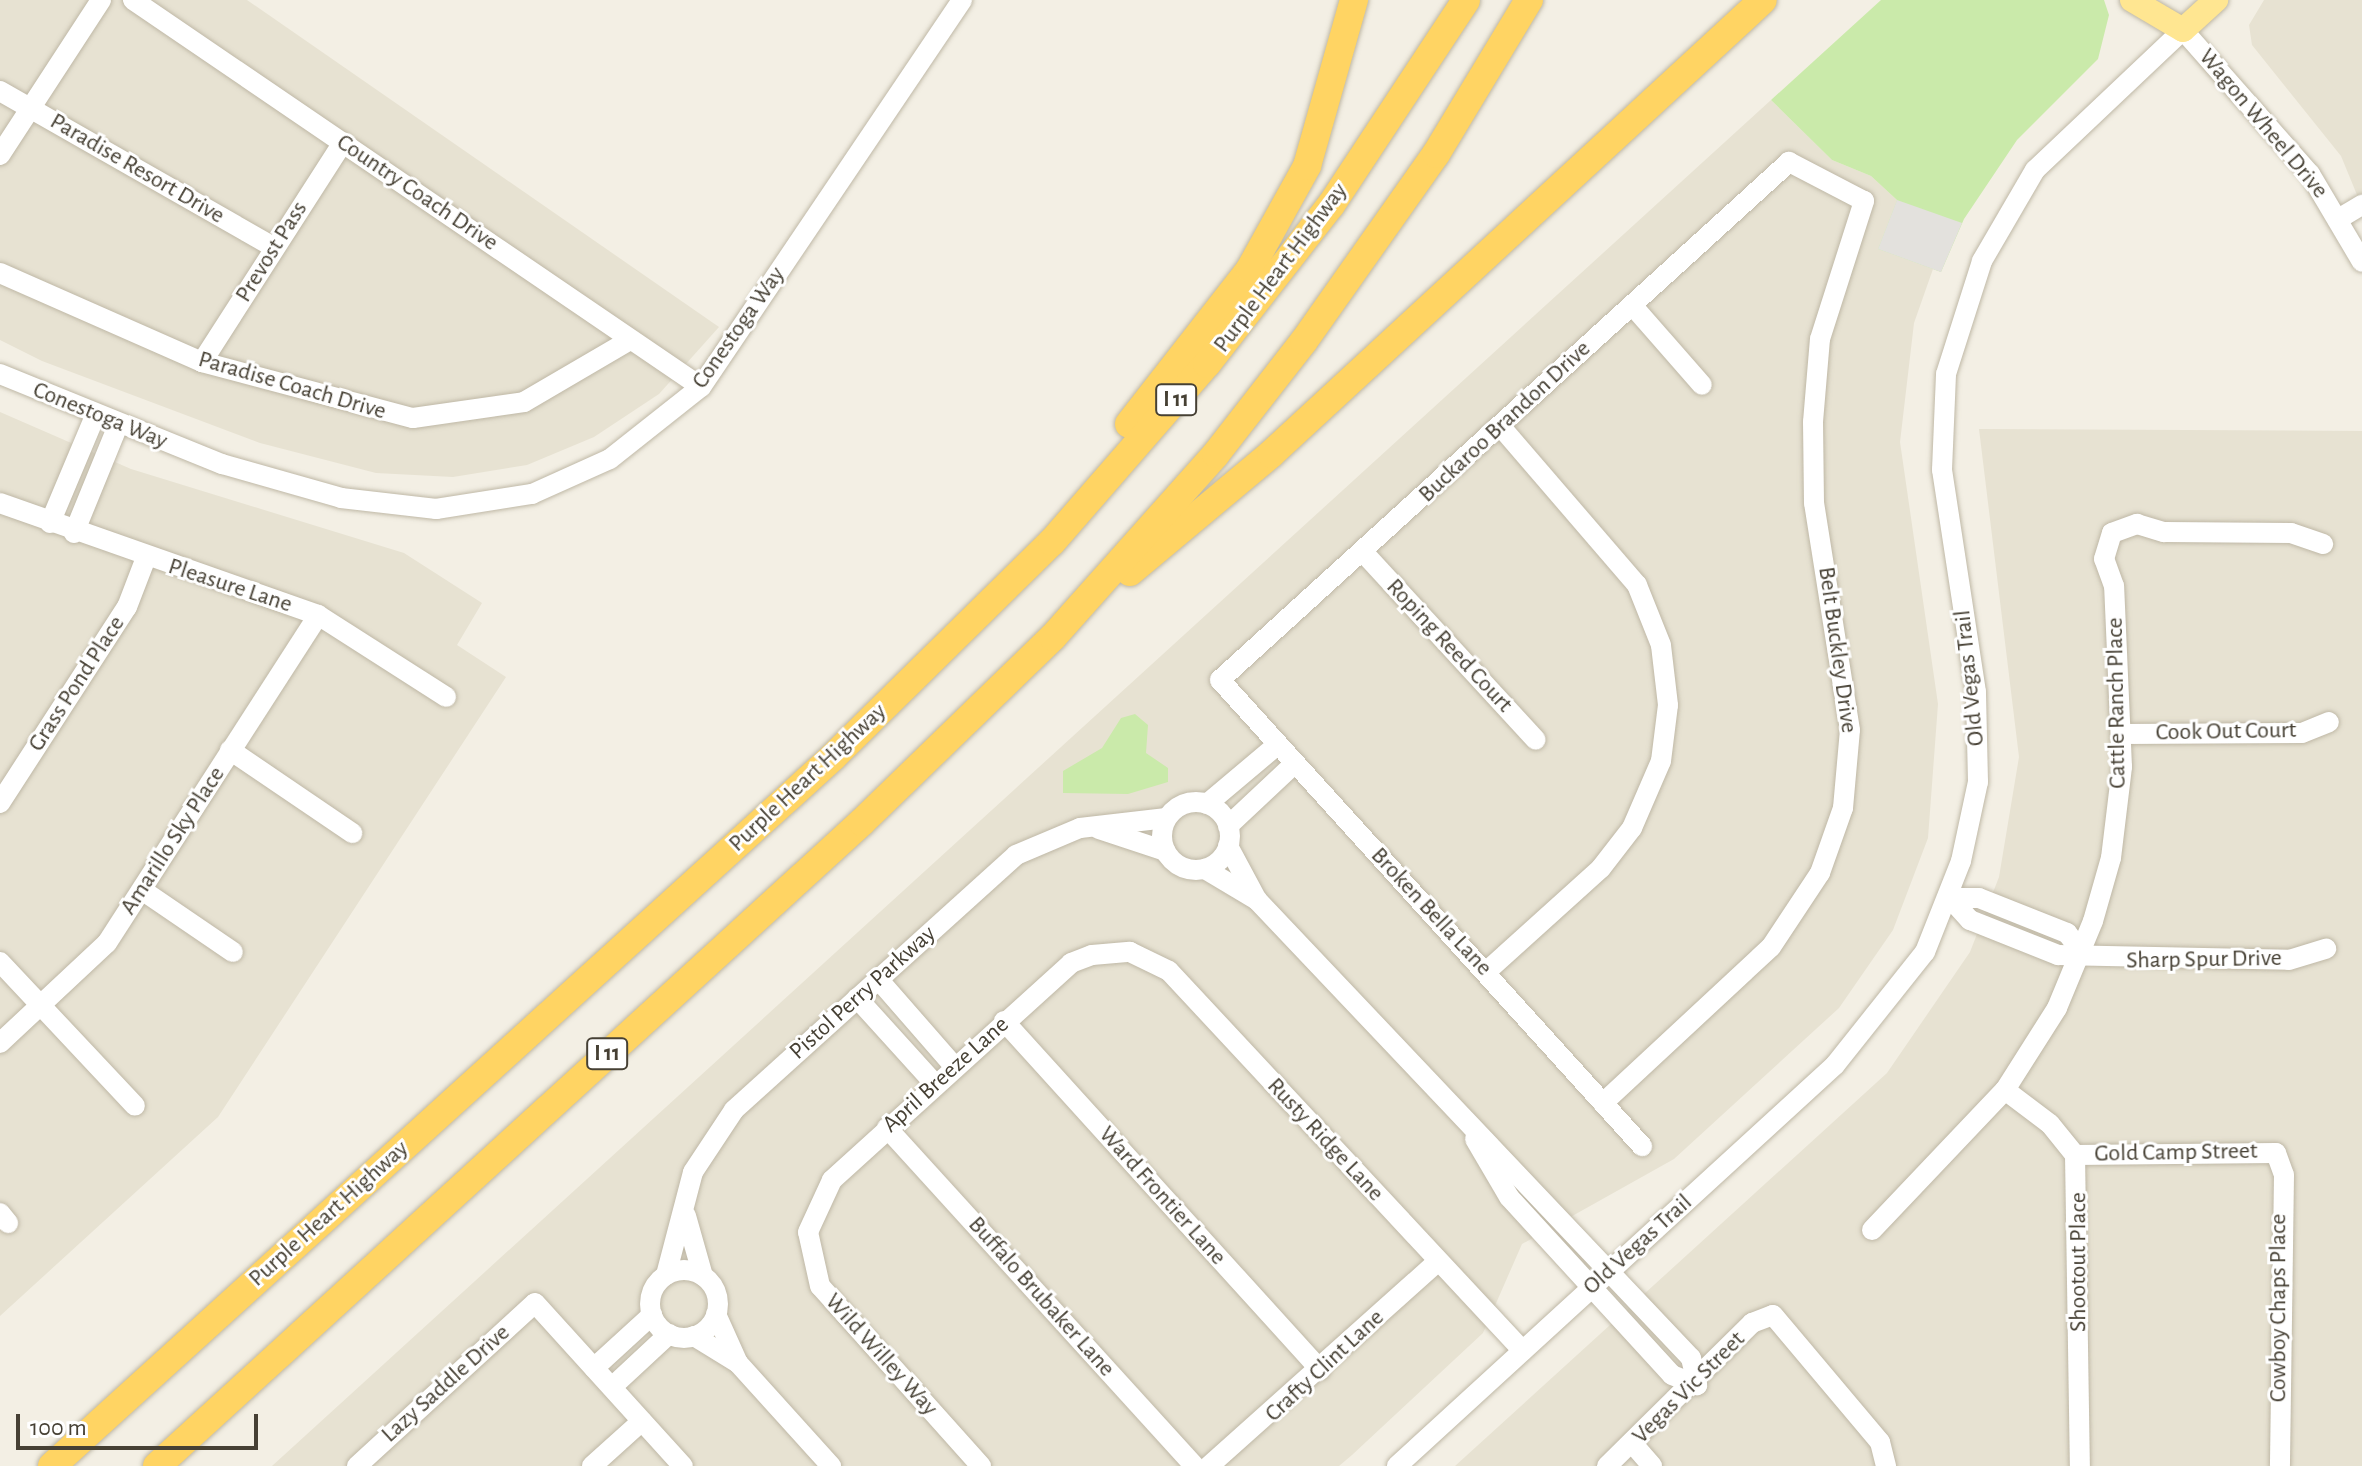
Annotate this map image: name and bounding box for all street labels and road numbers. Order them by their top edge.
street label: Wagon Wheel Drive [2192,43,2334,205]
street label: Paradise Resort Drive [45,107,229,231]
street label: Country Coach Drive [331,128,503,258]
street label: Purple Heart Highway [1208,177,1354,359]
street label: Prevost Pass [230,196,314,308]
street label: Conestoga Way [686,261,792,395]
street label: Buckaroo Brandon Drive [1413,335,1597,509]
street label: Paradise Coach Drive [195,345,389,427]
street label: Conestoga Way [29,376,171,456]
road number: I 11 [1154,382,1198,418]
street label: Pleasure Lane [164,552,296,620]
street label: Belt Buckley Drive [1811,565,1863,735]
street label: Roping Reed Court [1380,573,1518,719]
street label: Old Vegas Trail [1949,609,1991,747]
street label: Grass Pond Place [22,611,132,757]
street label: Cattle Ranch Place [2101,617,2133,789]
street label: Purple Heart Highway [723,698,893,858]
street label: Cook Out Court [2155,716,2297,748]
street label: Amarillo Sky Place [114,762,232,920]
street label: Broken Bella Lane [1364,842,1498,982]
street label: Pistol Perry Parkway [784,920,942,1066]
street label: Sharp Spur Drive [2126,944,2282,976]
street label: April Breeze Lane [877,1011,1015,1139]
road number: I 11 [585,1036,629,1072]
street label: Rusty Ridge Lane [1260,1072,1390,1208]
street label: Ward Frontier Lane [1092,1121,1232,1271]
street label: Purple Heart Highway [243,1135,415,1293]
street label: Gold Camp Street [2094,1137,2258,1169]
street label: Old Vegas Trail [1578,1189,1698,1301]
street label: Shootout Place [2065,1192,2093,1332]
street label: Buffalo Brubaker Lane [962,1211,1120,1383]
street label: Cowboy Chaps Place [2265,1214,2293,1402]
street label: Wild Willey Way [818,1288,944,1422]
street label: Crafty Clint Lane [1260,1304,1390,1428]
street label: Lazy Saddle Drive [376,1319,516,1449]
street label: Vegas Vic Street [1627,1326,1751,1450]

